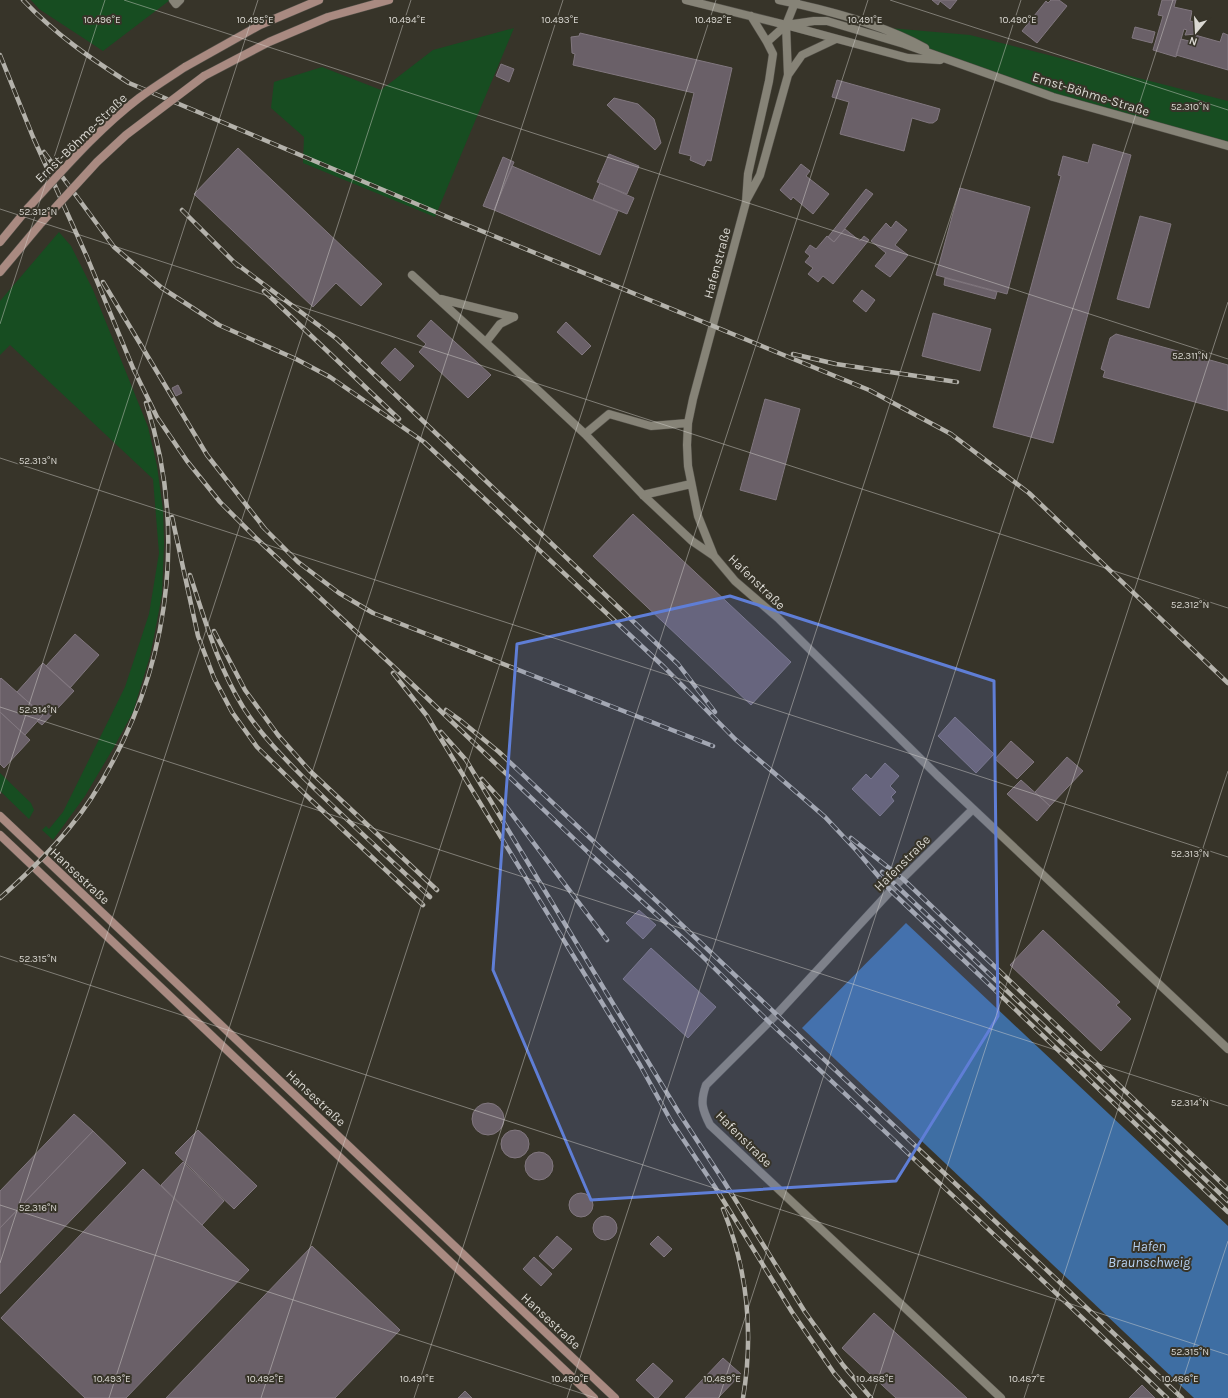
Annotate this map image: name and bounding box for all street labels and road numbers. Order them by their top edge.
street label: Ernst-Böhme-Straße [1031,69,1152,119]
street label: Ernst-Böhme-Straße [32,90,130,186]
street label: Hafenstraße [700,225,734,300]
street label: Hafenstraße [726,551,789,613]
street label: Hafenstraße [871,832,933,894]
street label: Hansestraße [47,845,113,907]
street label: Hansestraße [283,1067,349,1129]
street label: Hafenstraße [713,1108,775,1170]
street label: Hansestraße [518,1290,584,1352]

